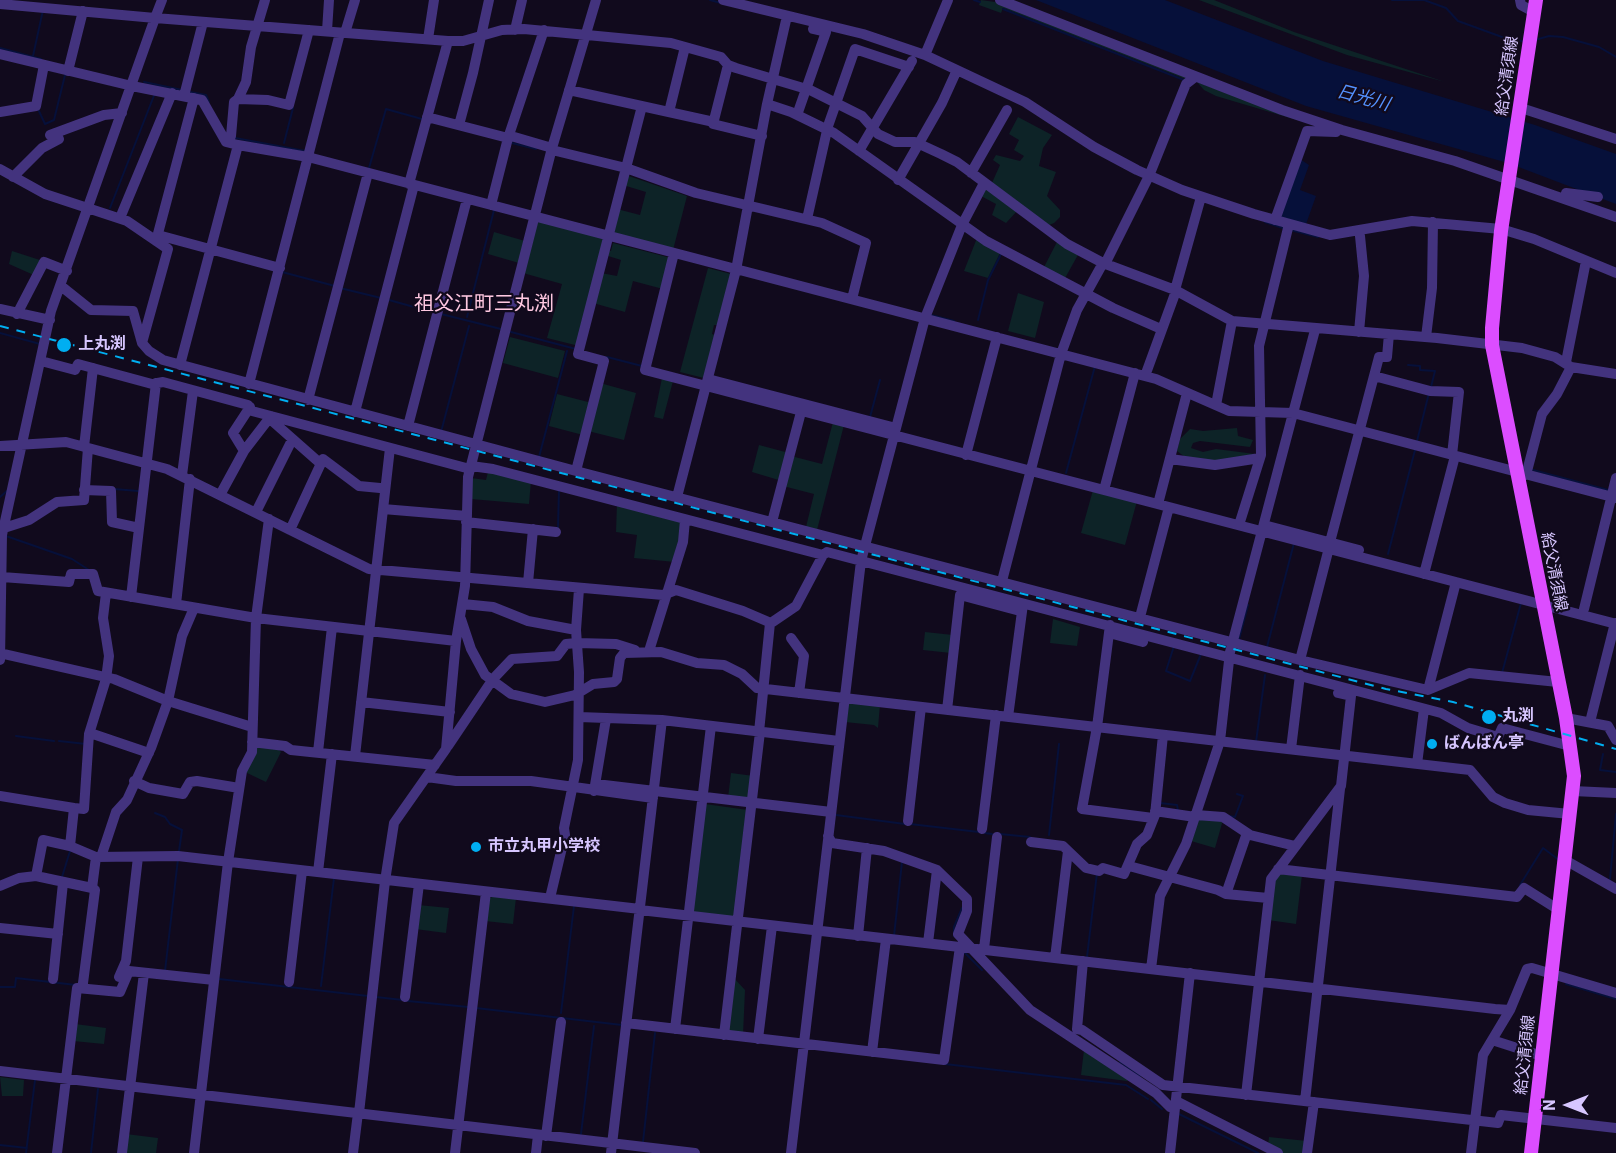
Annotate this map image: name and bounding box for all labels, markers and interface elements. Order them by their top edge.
street label: 給父清須線 [1493,35,1523,117]
water label: 日光川 [1334,82,1392,116]
district label: 祖父江町三丸渕 [414,293,554,317]
place label: 上丸渕 [78,335,126,355]
marker: 上丸渕 [55,336,73,354]
street label: 給父清須線 [1536,531,1570,613]
place label: 丸渕 [1502,707,1534,727]
marker: 丸渕 [1480,708,1498,726]
place label: ばんばん亭 [1444,734,1524,754]
marker: ばんばん亭 [1425,737,1439,751]
place label: 市立丸甲小学校 [488,837,600,857]
marker: 市立丸甲小学校 [469,840,483,854]
street label: 給父清須線 [1512,1014,1540,1096]
north arrow [1538,1075,1598,1135]
text: N [1540,1099,1559,1111]

